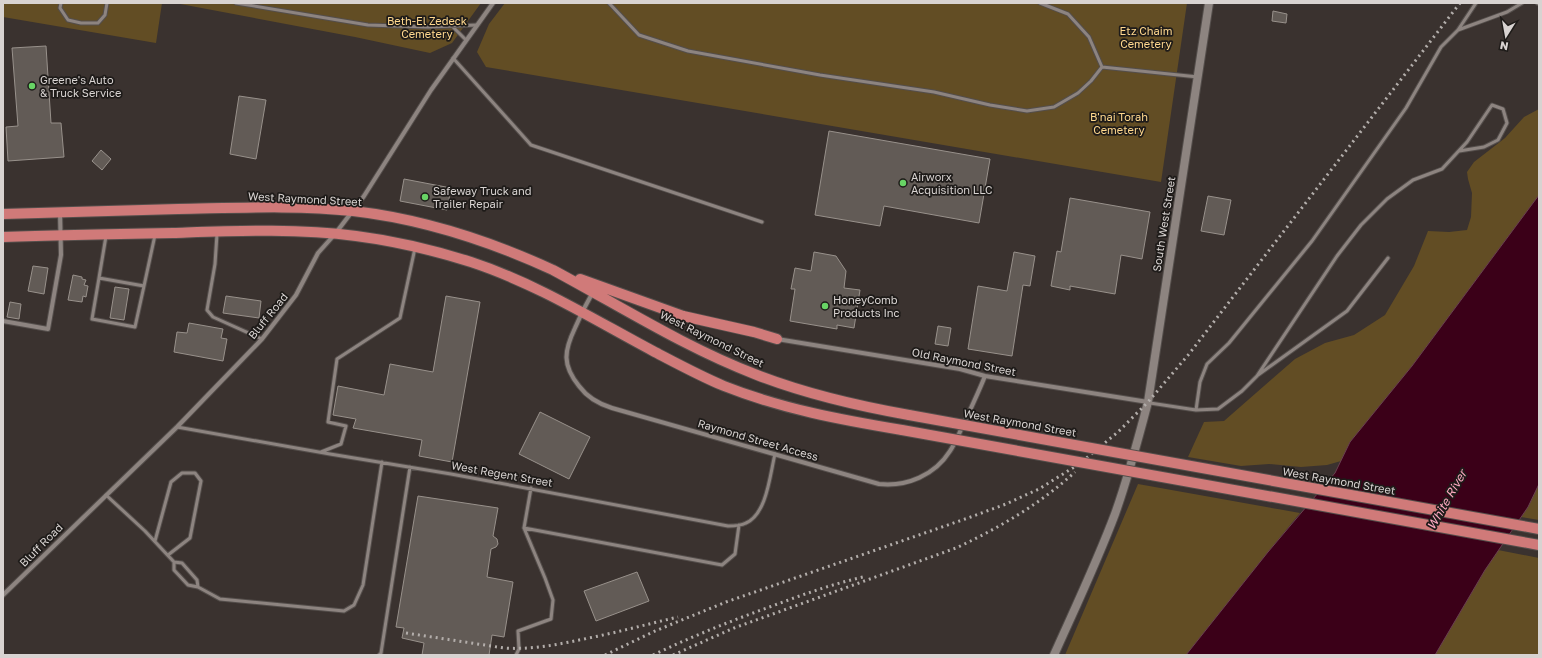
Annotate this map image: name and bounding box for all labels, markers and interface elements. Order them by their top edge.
park label: Beth-El Zedeck Cemetery [387,14,467,40]
north arrow [1486,16,1526,56]
park label: Etz Chaim Cemetery [1120,24,1172,50]
text: N [1499,39,1509,53]
place label: Greene's Auto & Truck Service [40,73,121,99]
marker: Greene's Auto & Truck Service [27,81,37,91]
park label: B'nai Torah Cemetery [1090,110,1148,136]
place label: Airworx Acquisition LLC [911,170,992,196]
street label: South West Street [1150,175,1177,272]
marker: Airworx Acquisition LLC [898,178,908,188]
place label: Safeway Truck and Trailer Repair [433,184,532,210]
street label: West Raymond Street [248,189,362,208]
marker: Safeway Truck and Trailer Repair [420,192,430,202]
street label: Bluff Road [245,290,290,341]
place label: HoneyComb Products Inc [833,293,900,319]
marker: HoneyComb Products Inc [820,301,830,311]
street label: West Raymond Street [658,308,766,369]
street label: Old Raymond Street [911,345,1017,378]
street label: West Raymond Street [963,406,1077,439]
street label: Raymond Street Access [696,416,820,463]
street label: West Regent Street [450,458,554,489]
street label: West Raymond Street [1282,464,1396,497]
water label: White River [1423,465,1471,532]
street label: Bluff Road [16,520,65,569]

